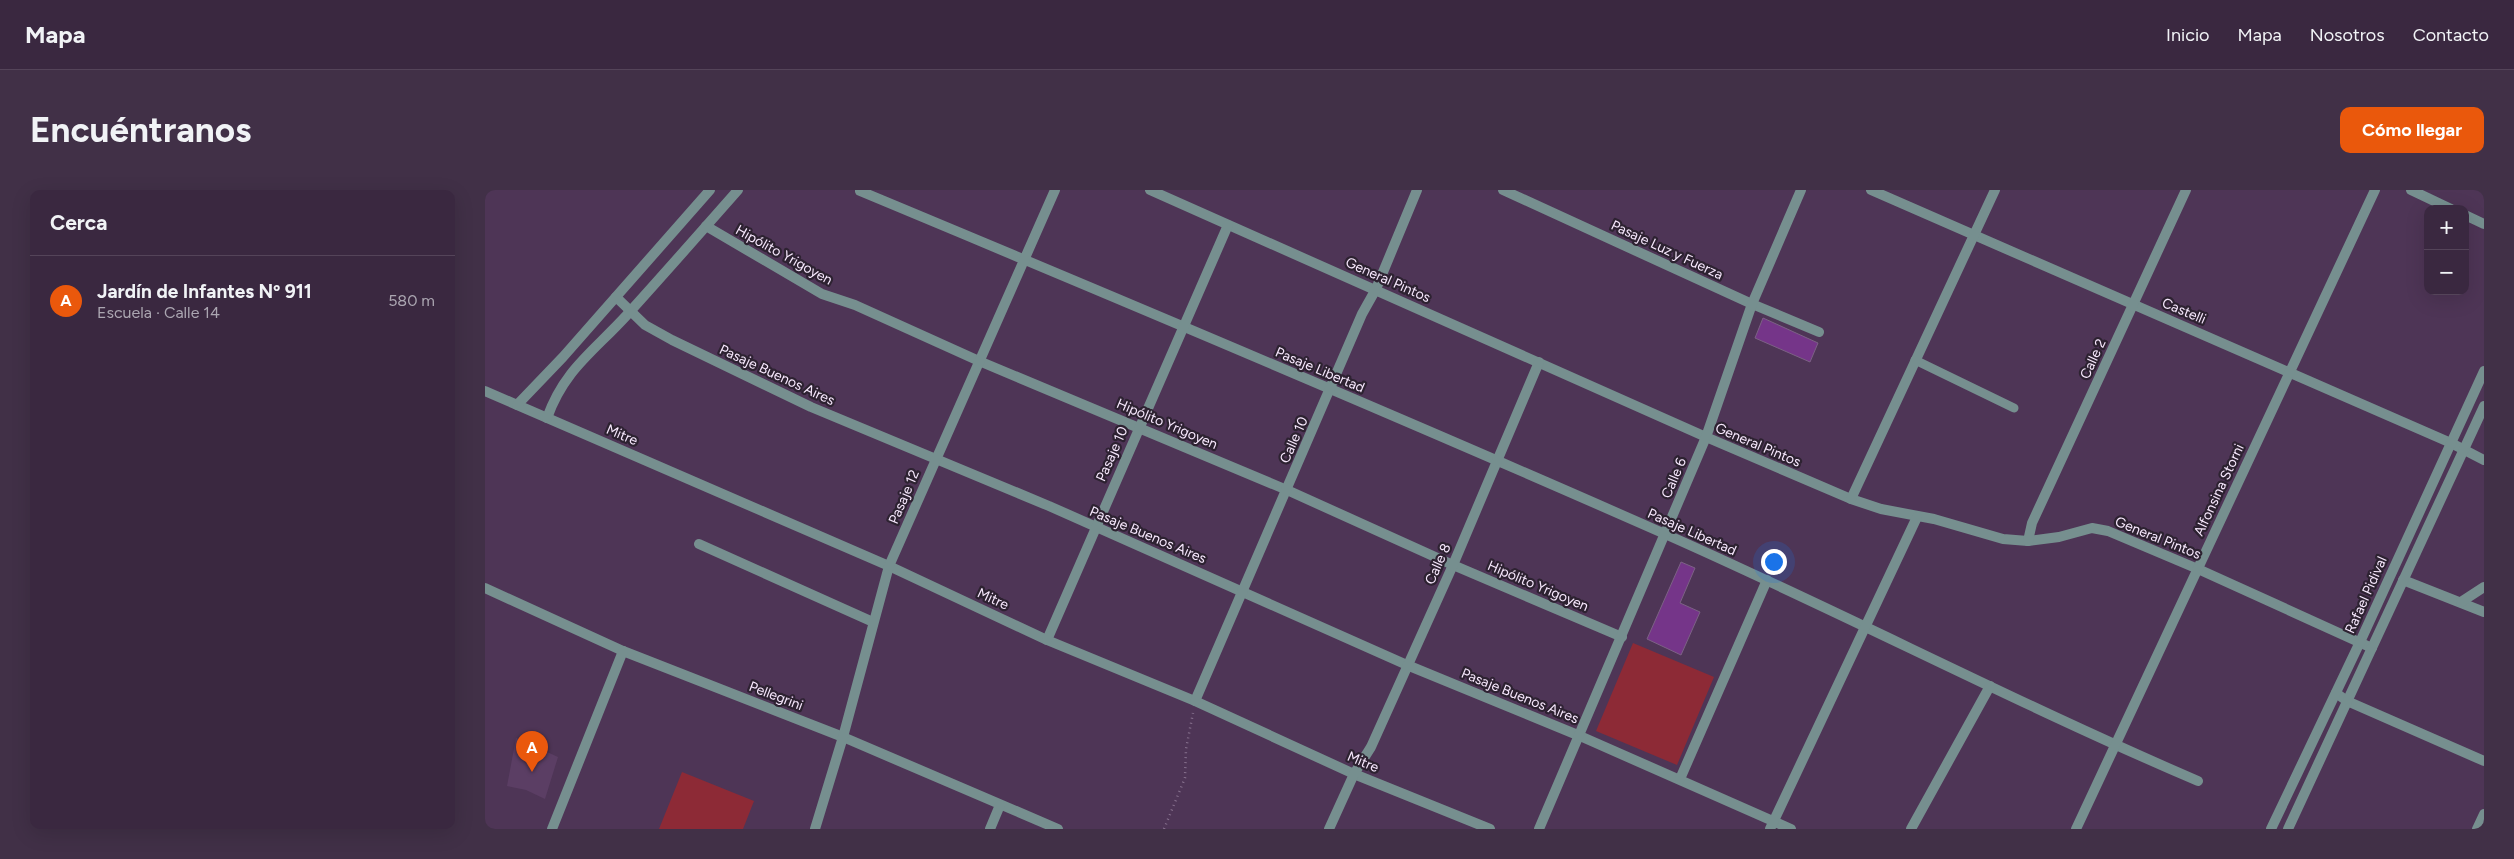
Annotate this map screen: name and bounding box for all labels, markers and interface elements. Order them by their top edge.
text: Mapa [25,20,86,49]
text: Inicio [2166,24,2210,46]
text: Mapa [2238,24,2282,46]
text: Nosotros [2310,24,2385,46]
text: Contacto [2413,24,2489,46]
button: Cómo llegar [2340,107,2484,153]
text: Encuéntranos [30,109,251,151]
map controls [2424,205,2469,295]
button: + [2424,205,2469,250]
text: Cerca [50,210,107,235]
street label: Pasaje Luz y Fuerza [1608,217,1726,283]
street label: Hipólito Yrigoyen [733,221,836,289]
button: − [2424,250,2469,295]
street label: General Pintos [1343,254,1433,306]
text: Jardín de Infantes Nº 911 [97,280,312,303]
text: A [60,291,72,310]
text: 580 m [388,291,435,310]
street label: Castelli [2159,294,2209,328]
text: Escuela · Calle 14 [97,303,220,322]
street label: Calle 2 [2076,336,2110,382]
street label: Pasaje Buenos Aires [717,341,837,409]
street label: Pasaje Libertad [1273,344,1367,396]
street label: Hipólito Yrigoyen [1114,395,1220,453]
street label: Calle 10 [1276,414,1312,466]
street label: General Pintos [1713,419,1803,471]
street label: Mitre [604,421,641,449]
street label: Pasaje 10 [1092,424,1132,484]
street label: Alfonsina Storni [2190,441,2248,539]
street label: Calle 6 [1658,455,1690,501]
street label: Pasaje 12 [885,467,923,527]
street label: Pasaje Buenos Aires [1087,503,1209,567]
street label: Pasaje Libertad [1645,505,1739,559]
street label: General Pintos [2113,513,2203,563]
street label: Calle 8 [1421,541,1455,587]
your location [1761,549,1787,575]
street label: Rafael Pidival [2341,554,2391,636]
street label: Hipólito Yrigoyen [1485,557,1591,615]
street label: Mitre [975,584,1012,614]
street label: Pasaje Buenos Aires [1459,665,1581,727]
street label: Pellegrini [746,678,806,714]
pin: A [516,731,548,772]
street label: Mitre [1345,748,1382,776]

